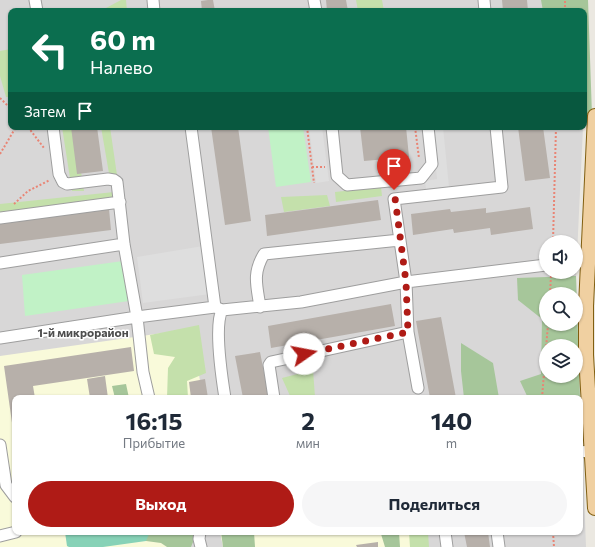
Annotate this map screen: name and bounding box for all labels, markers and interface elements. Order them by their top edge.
text: 60 m [90,22,156,56]
icon: left [24,24,76,76]
text: Налево [90,56,153,78]
icon: arrive [74,100,96,122]
text: Затем [24,102,66,120]
pin [377,149,411,190]
icon: arrive [383,155,405,177]
map controls [539,235,583,383]
button: sound [539,235,583,279]
button: search [539,287,583,331]
district label: 1-й микрорайон [37,325,129,339]
position arrow [283,333,325,375]
button: layers [539,339,583,383]
text: 16:15 [126,406,182,435]
text: 2 [301,406,315,435]
text: 140 [431,406,472,435]
text: Прибытие [123,435,185,451]
text: мин [296,435,320,451]
text: m [446,435,457,451]
button: Выход [28,481,294,527]
button: Поделиться [302,481,567,527]

